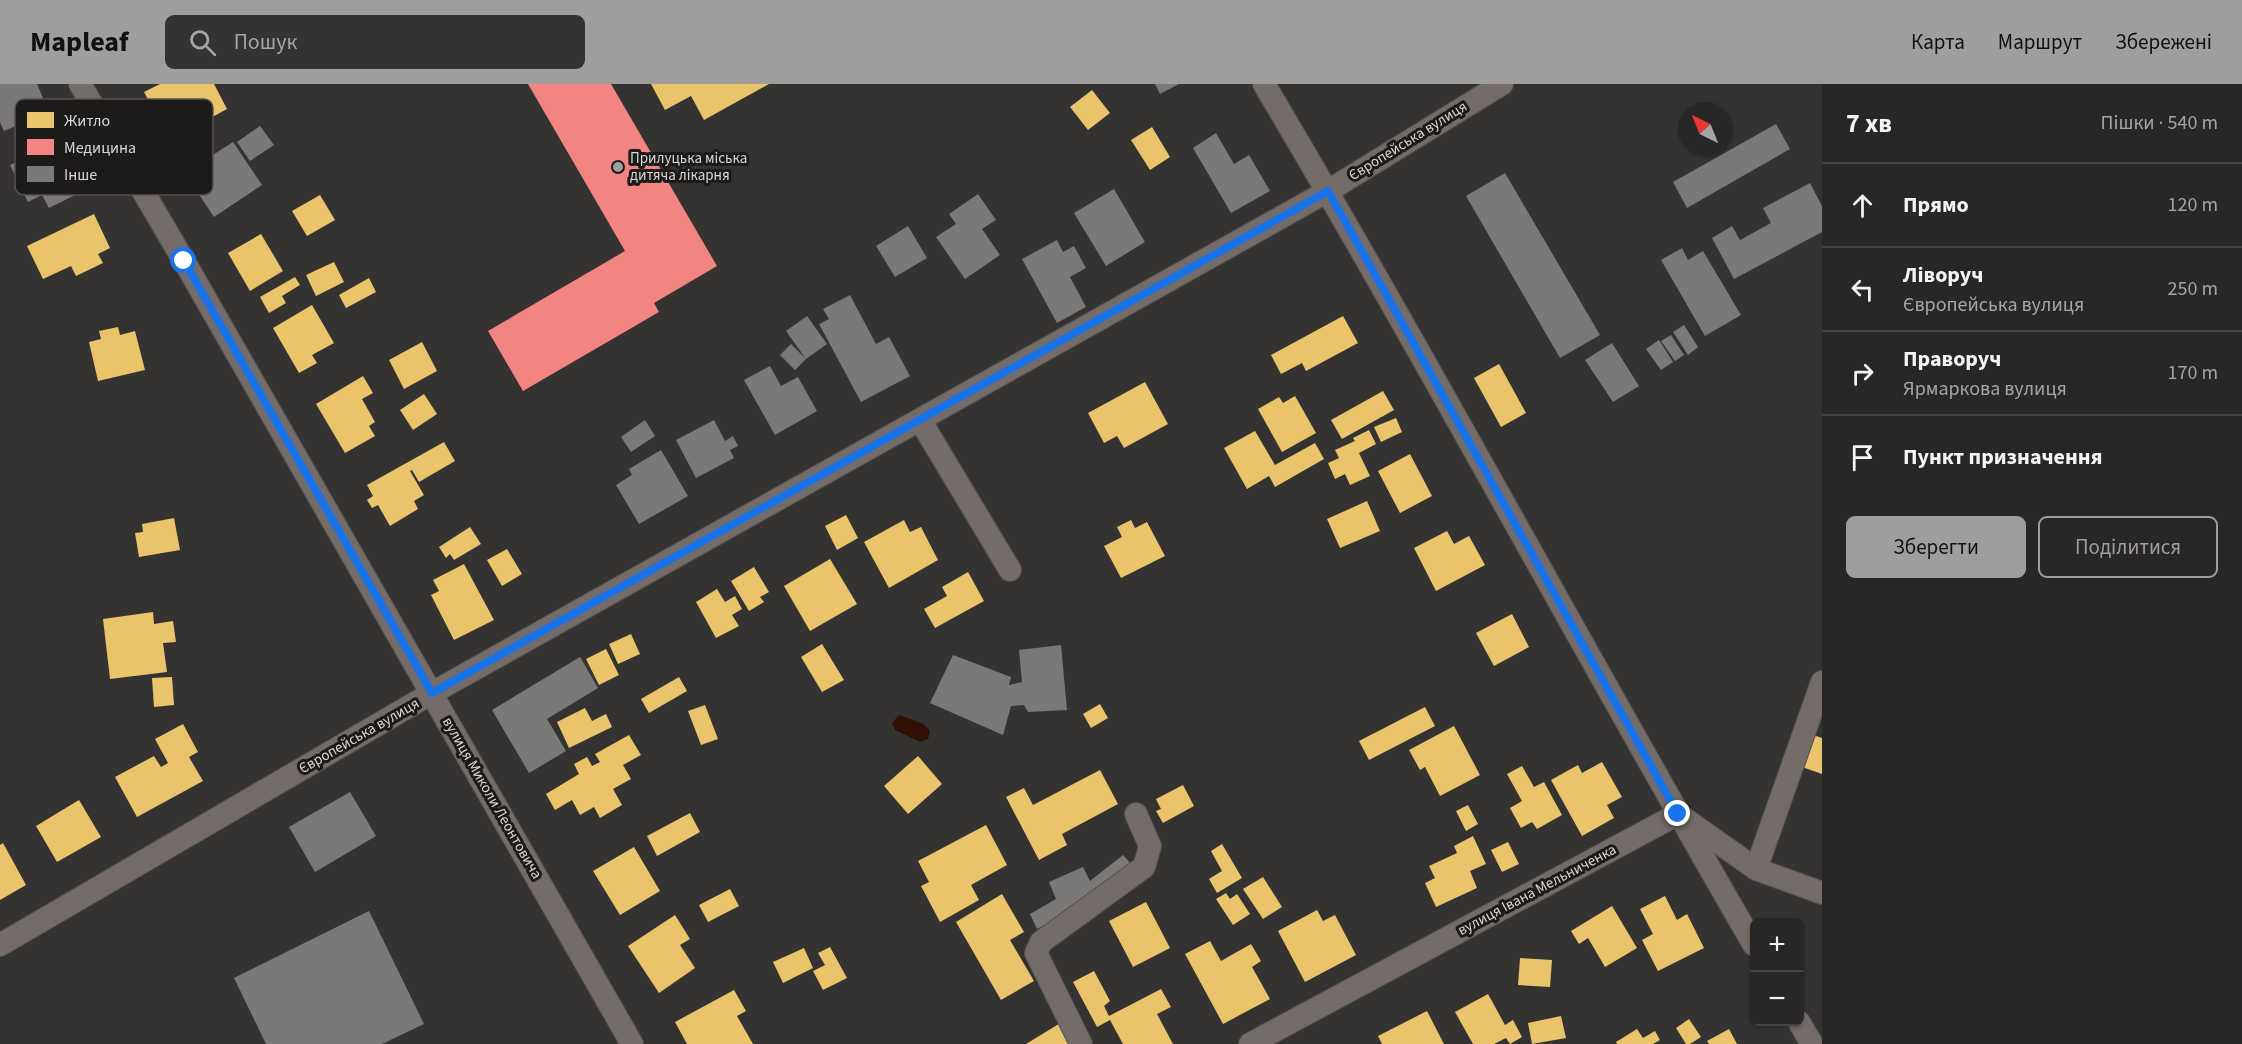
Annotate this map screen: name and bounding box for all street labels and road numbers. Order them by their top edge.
street label: Європейська вулиця [1345,96,1471,186]
street label: Європейська вулиця [295,693,423,779]
street label: вулиця Миколи Леонтовича [437,713,547,883]
street label: вулиця Івана Мельниченка [1454,839,1620,941]

